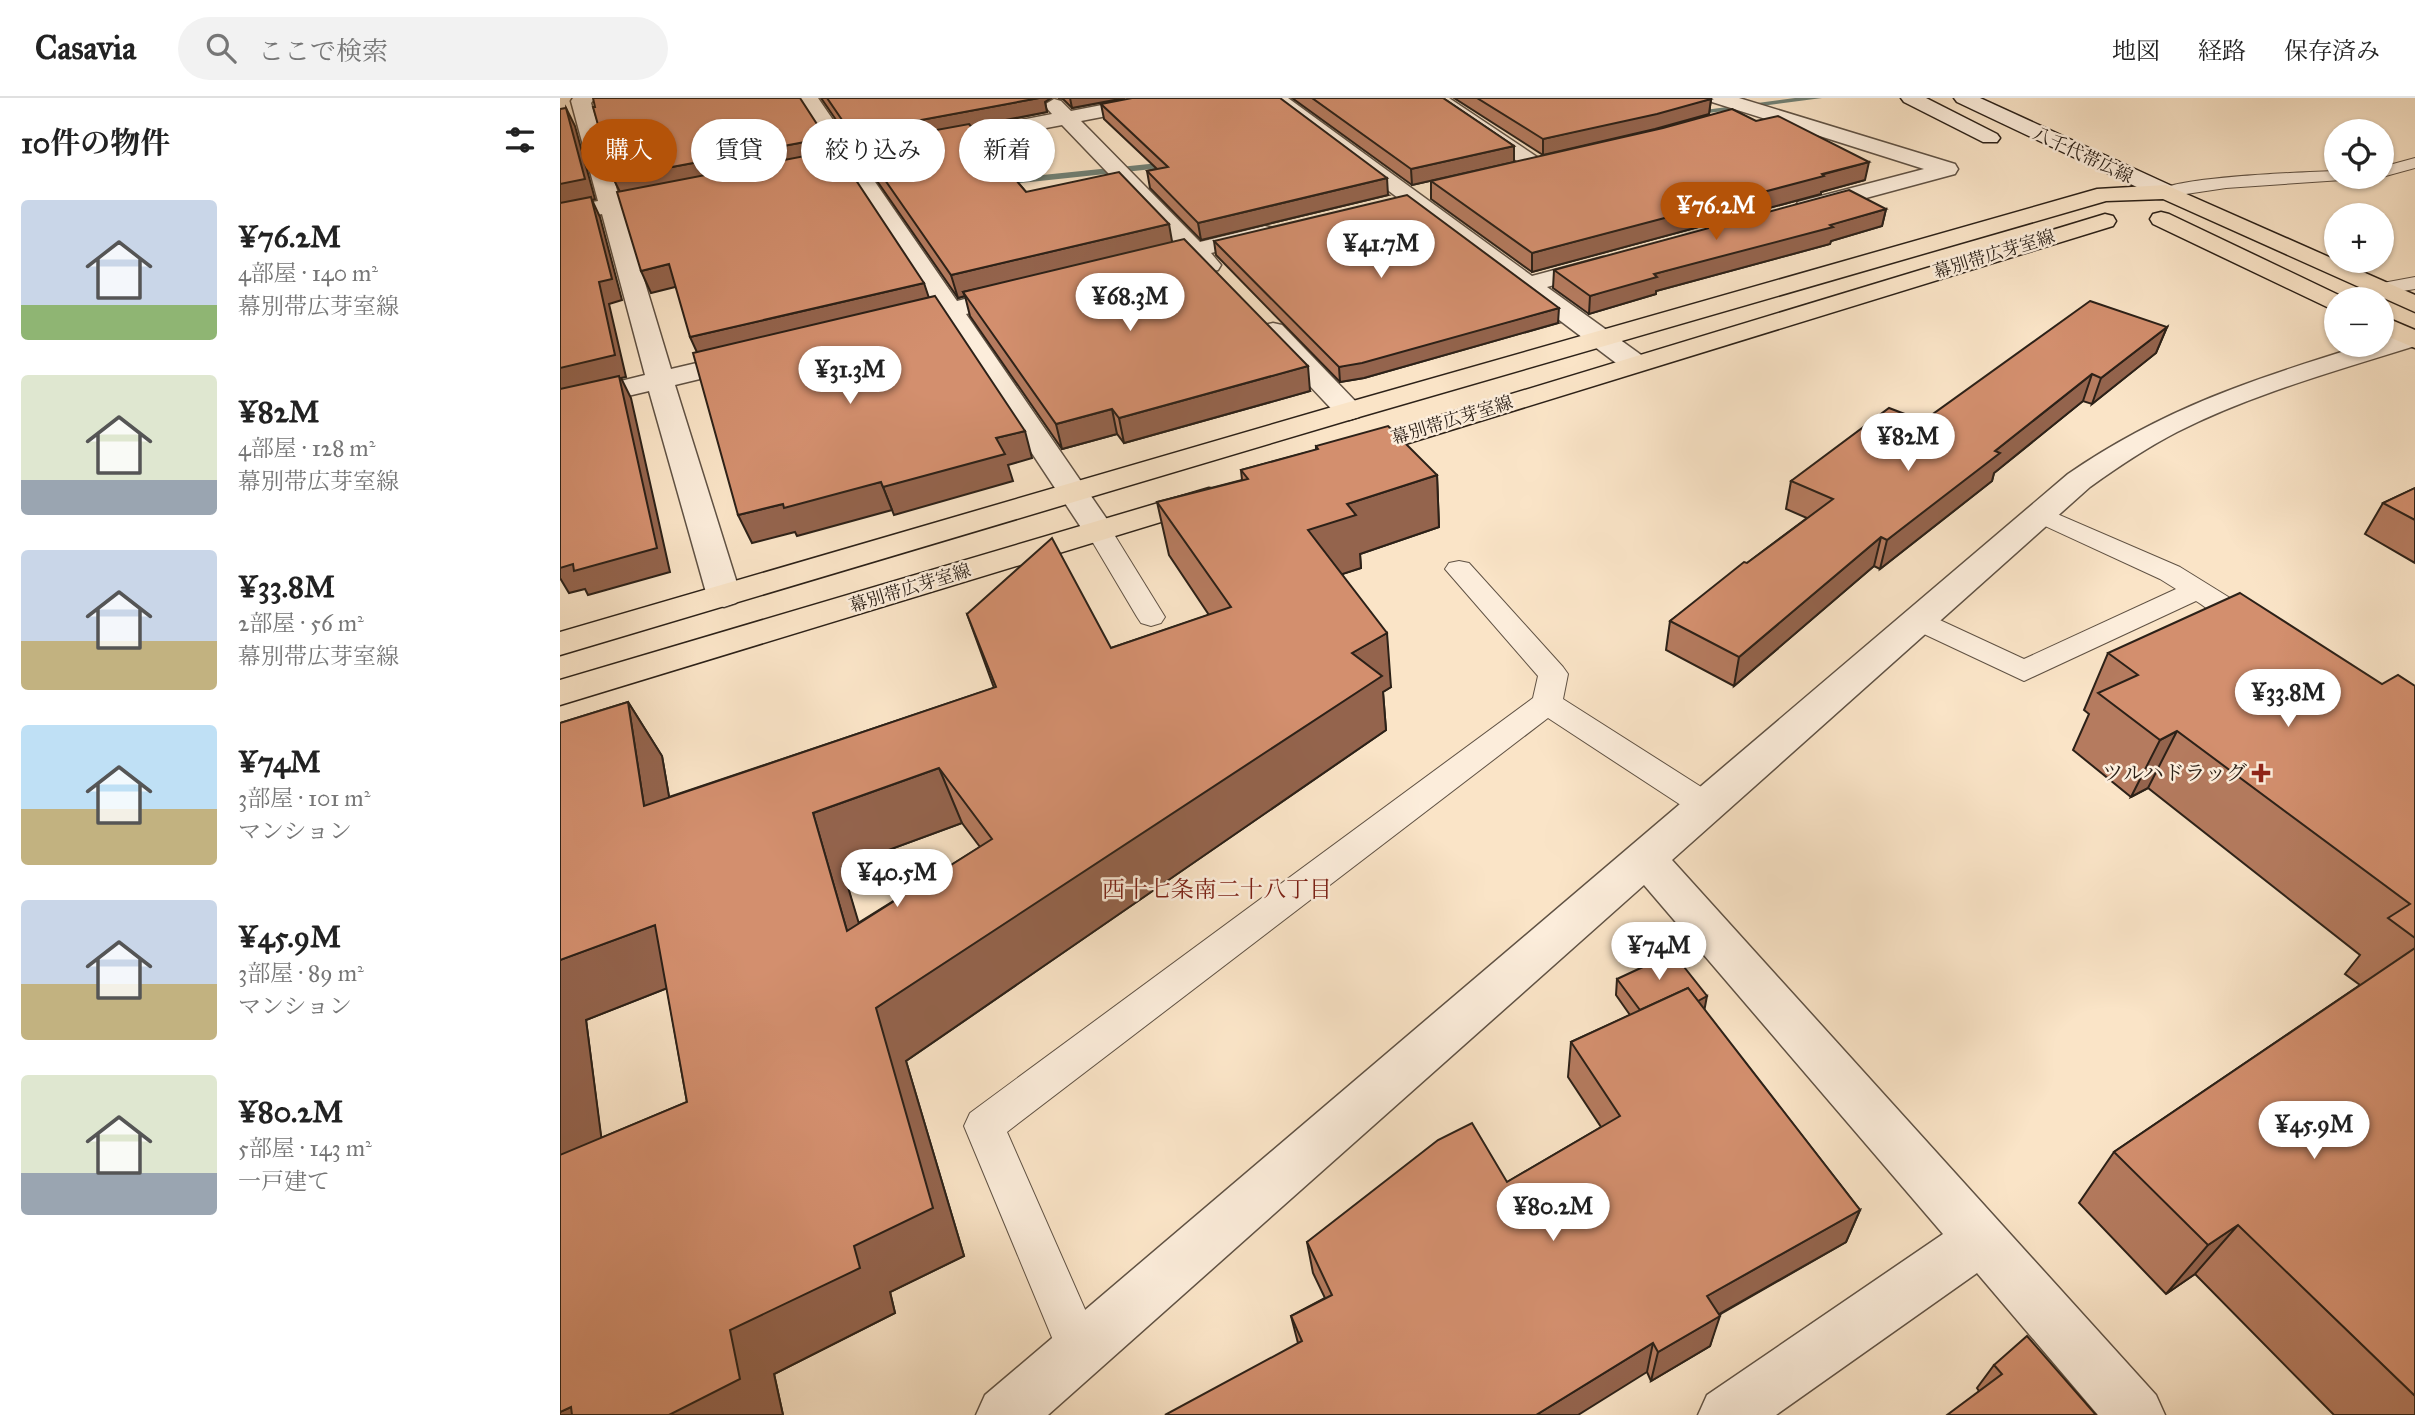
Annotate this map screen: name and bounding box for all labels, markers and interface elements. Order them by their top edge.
search box [178,17,668,80]
text: Casavia [35,28,136,68]
icon: search [202,29,240,67]
text: ここで検索 [258,35,388,67]
text: 地図 [2112,36,2160,66]
text: 経路 [2198,36,2246,66]
text: 保存済み [2284,36,2380,66]
chip: 購入 [581,119,677,182]
chip: 賃貸 [691,119,787,182]
chip: 絞り込み [801,119,945,182]
chip: 新着 [959,119,1055,182]
map controls [2324,119,2394,357]
button: locate [2324,119,2394,189]
icon: filters [501,121,539,159]
street label: 八千代帯広線 [2029,122,2137,188]
text: 10件の物件 [21,125,170,161]
pin: ¥76.2M [1659,183,1773,242]
text: ¥76.2M [1677,191,1755,219]
button: + [2324,203,2394,273]
text: ¥76.2M [238,219,341,255]
pin: ¥41.7M [1324,220,1438,280]
street label: 幕別帯広芽室線 [1931,225,2057,283]
icon: home [77,228,161,312]
text: ¥41.7M [1343,229,1419,257]
text: 4部屋 · 140 m² [238,259,378,287]
pin: ¥68.3M [1073,274,1187,333]
text: ¥68.3M [1092,282,1168,310]
button: − [2324,287,2394,357]
text: 幕別帯広芽室線 [238,292,399,320]
pin: ¥31.3M [793,346,907,406]
text: ¥31.3M [814,355,886,383]
street label: 幕別帯広芽室線 [1389,391,1515,449]
text: ¥82M [238,394,319,430]
icon: home [77,403,161,487]
pin: ¥82M [1867,414,1949,473]
text: ¥82M [1877,422,1939,450]
text: 4部屋 · 128 m² [238,434,375,462]
text: 幕別帯広芽室線 [238,467,399,495]
street label: 幕別帯広芽室線 [847,559,973,617]
text: ¥33.8M [238,569,335,605]
icon: home [77,578,161,662]
text: 2部屋 · 56 m² [238,609,364,637]
text: 幕別帯広芽室線 [238,642,399,670]
pin: ¥33.8M [2231,670,2345,729]
text: ¥33.8M [2251,678,2325,706]
text: ¥74M [238,744,321,780]
icon: home [77,753,161,837]
place label: ツルハドラッグ [2102,760,2247,786]
marker: ツルハドラッグ [2253,765,2269,781]
text: 3部屋 · 101 m² [238,784,370,812]
text: マンション [238,817,352,845]
pin: ¥40.5M [840,850,954,909]
text: ¥40.5M [857,858,937,886]
district label: 西十七条南二十八丁目 [1102,875,1332,903]
text: ¥45.9M [238,919,341,955]
pin: ¥74M [1618,922,1700,982]
icon: home [77,928,161,1012]
text: ¥74M [1627,931,1691,959]
text: 3部屋 · 89 m² [238,959,364,987]
text: マンション [238,992,352,1020]
text: ¥80.2M [238,1094,343,1130]
pin: ¥45.9M [2257,1102,2371,1161]
icon: home [77,1103,161,1187]
text: ¥45.9M [2275,1110,2353,1138]
text: 5部屋 · 143 m² [238,1134,372,1162]
text: 一戸建て [238,1167,330,1195]
pin: ¥80.2M [1496,1184,1610,1243]
text: ¥80.2M [1513,1192,1593,1220]

